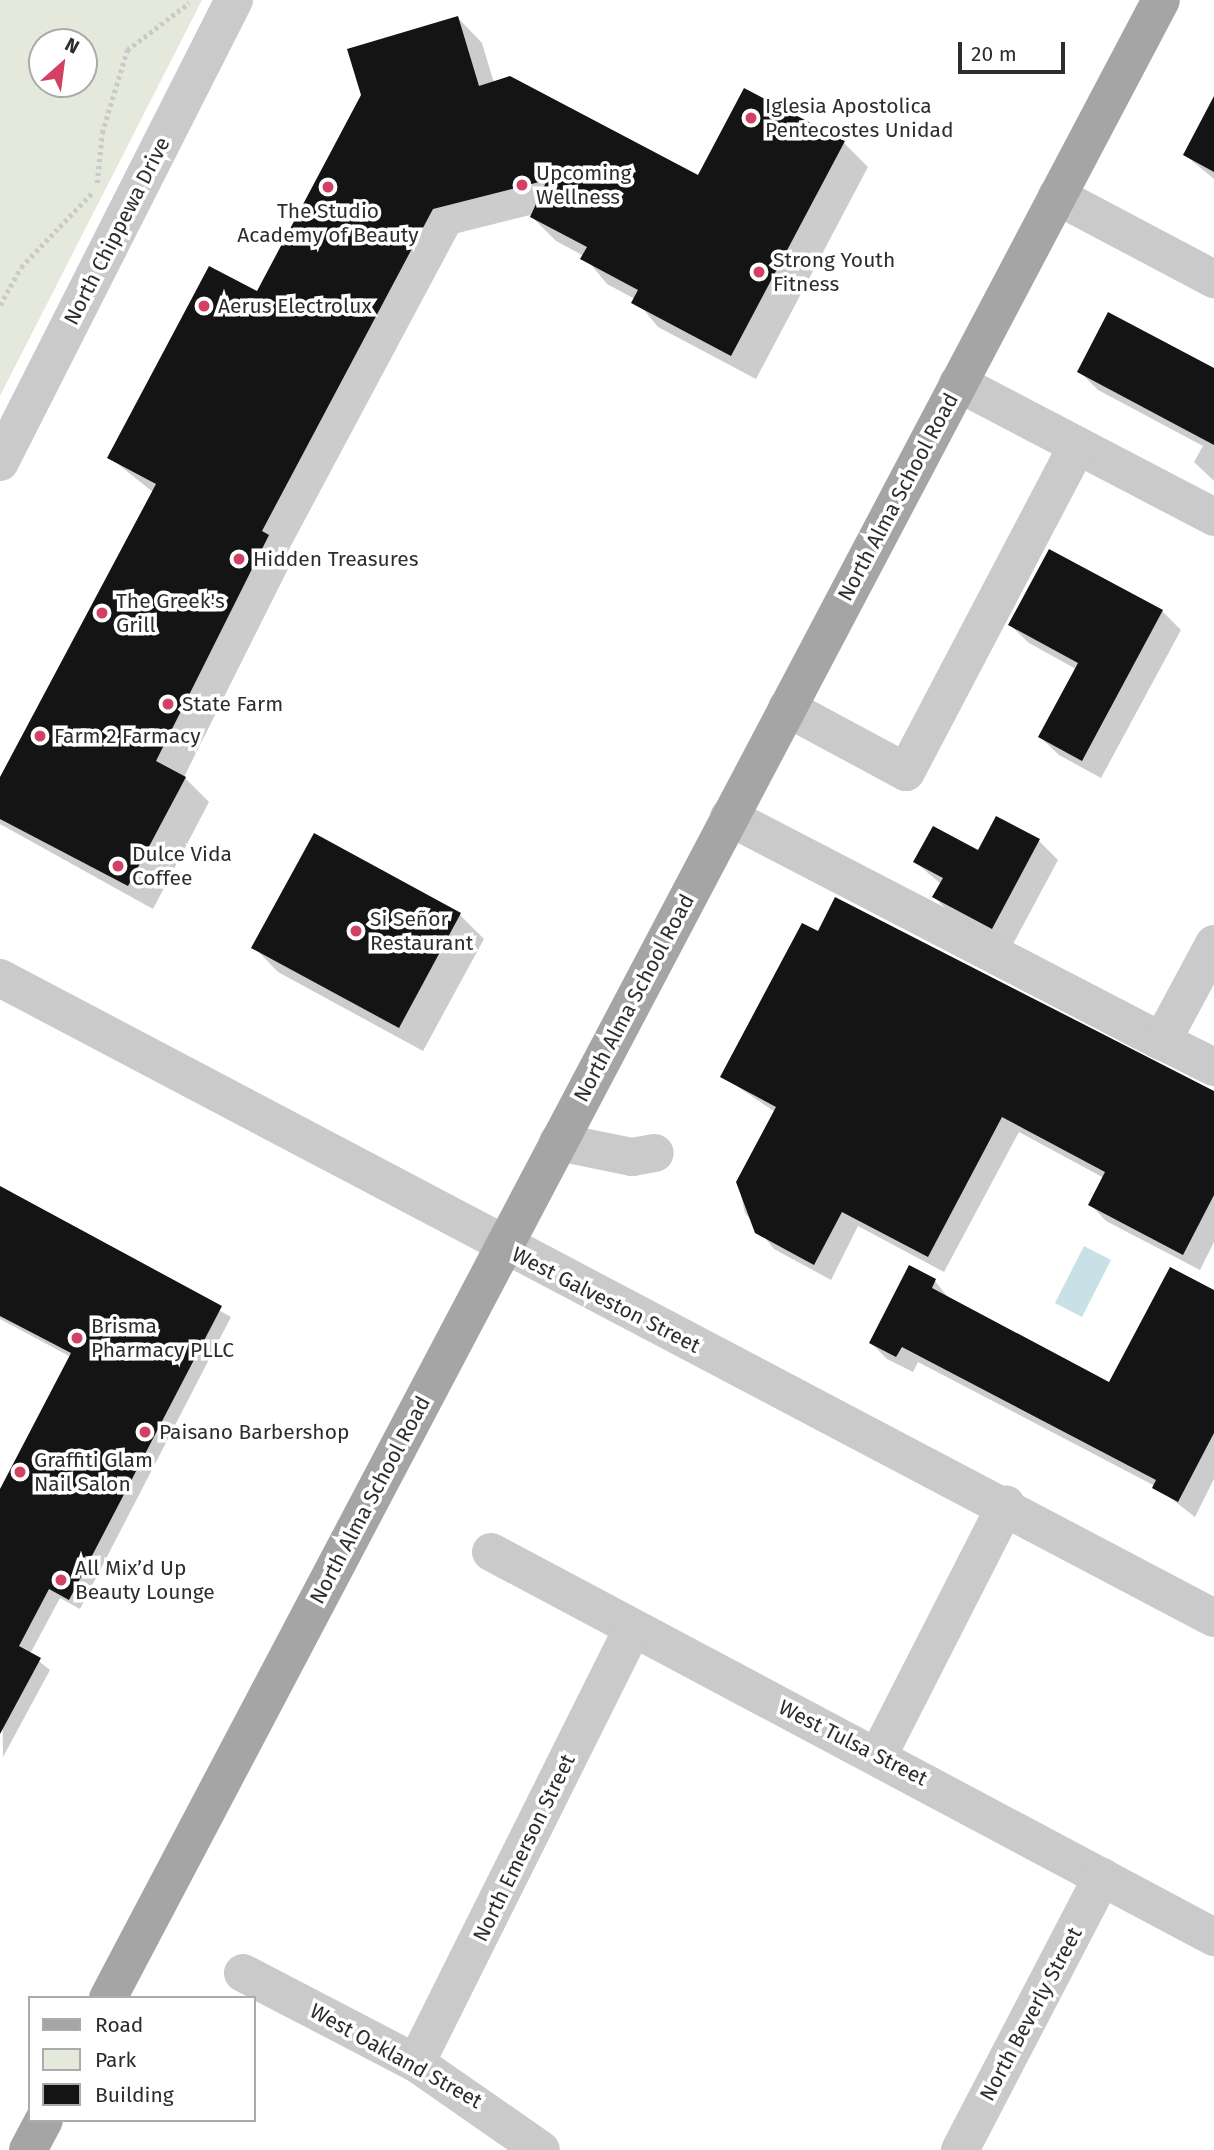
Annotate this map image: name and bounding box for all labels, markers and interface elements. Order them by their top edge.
north arrow [28,28,98,98]
scale bar [962,28,1069,72]
text: N [61,33,83,59]
text: 20 m [971,41,1017,67]
place label: Iglesia Apostolica Pentecostes Unidad [765,93,953,143]
marker: Iglesia Apostolica Pentecostes Unidad [743,110,759,126]
street label: North Chippewa Drive [59,133,175,329]
place label: Upcoming Wellness [536,160,631,210]
marker: Upcoming Wellness [514,177,530,193]
marker: The Studio Academy of Beauty [320,179,336,195]
place label: The Studio Academy of Beauty [237,198,419,248]
place label: Strong Youth Fitness [773,247,895,297]
marker: Strong Youth Fitness [751,264,767,280]
place label: Aerus Electrolux [218,293,372,319]
marker: Aerus Electrolux [196,298,212,314]
street label: North Alma School Road [832,389,964,605]
place label: Hidden Treasures [253,546,419,572]
marker: Hidden Treasures [231,551,247,567]
place label: The Greek's Grill [116,588,225,638]
marker: The Greek's Grill [94,605,110,621]
place label: State Farm [182,691,283,717]
marker: State Farm [160,696,176,712]
place label: Farm 2 Farmacy [54,723,200,749]
marker: Farm 2 Farmacy [32,728,48,744]
place label: Dulce Vida Coffee [132,841,232,891]
marker: Dulce Vida Coffee [110,858,126,874]
street label: North Alma School Road [568,890,700,1106]
place label: Si Señor Restaurant [370,906,473,956]
marker: Si Señor Restaurant [348,923,364,939]
street label: West Galveston Street [508,1242,704,1358]
place label: Brisma Pharmacy PLLC [91,1313,234,1363]
marker: Brisma Pharmacy PLLC [69,1330,85,1346]
street label: North Alma School Road [304,1392,436,1608]
place label: Paisano Barbershop [159,1419,349,1445]
marker: Paisano Barbershop [137,1424,153,1440]
place label: Graffiti Glam Nail Salon [34,1447,153,1497]
marker: Graffiti Glam Nail Salon [12,1464,28,1480]
place label: All Mix’d Up Beauty Lounge [75,1555,215,1605]
marker: All Mix’d Up Beauty Lounge [53,1572,69,1588]
street label: West Tulsa Street [774,1695,932,1791]
street label: North Emerson Street [468,1750,580,1946]
street label: North Beverly Street [975,1923,1087,2105]
legend [28,1996,256,2122]
street label: West Oakland Street [306,1998,486,2114]
text: Road [95,2012,143,2038]
text: Park [95,2047,136,2073]
text: Building [95,2082,174,2108]

